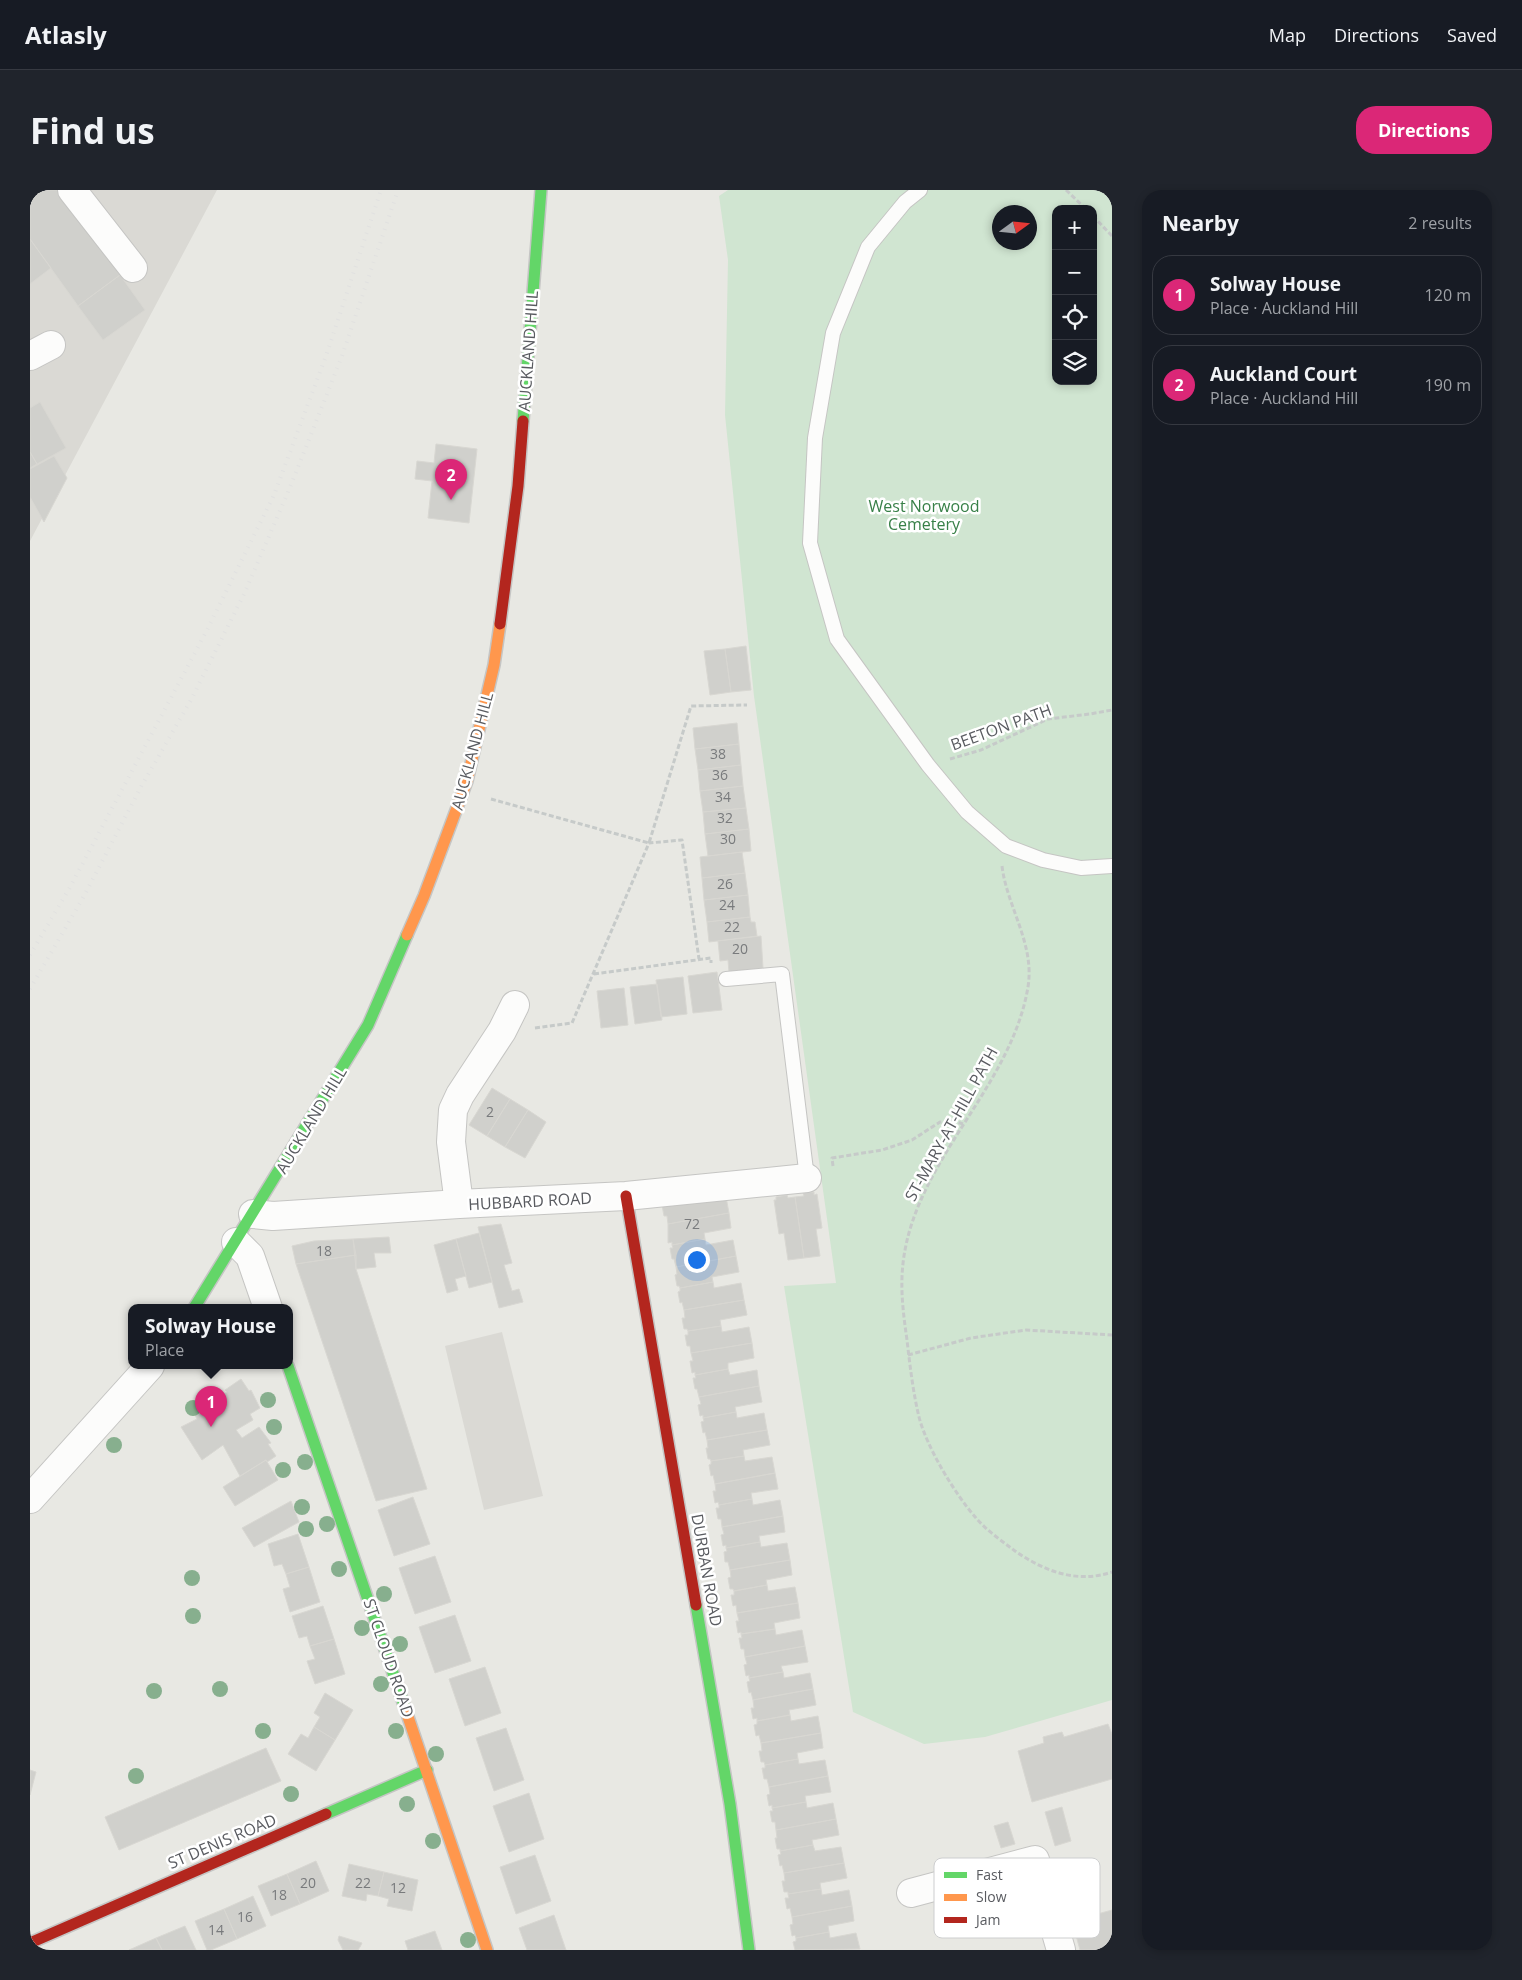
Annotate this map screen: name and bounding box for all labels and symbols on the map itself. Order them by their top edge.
north arrow [992,205,1037,250]
street label: AUCKLAND HILL [513,290,543,412]
pin: 2 [435,459,467,500]
park label: West Norwood Cemetery [869,495,979,535]
street label: AUCKLAND HILL [446,690,498,812]
street label: BEETON PATH [947,699,1055,755]
house number: 38 [710,744,726,763]
house number: 36 [712,765,728,784]
house number: 34 [715,787,731,806]
house number: 32 [717,808,733,827]
house number: 30 [720,829,736,848]
house number: 26 [717,874,733,893]
house number: 24 [719,895,735,914]
house number: 22 [724,917,740,936]
house number: 20 [732,939,748,958]
street label: ST-MARY-AT-HILL PATH [899,1043,1003,1205]
street label: AUCKLAND HILL [270,1063,352,1177]
house number: 2 [486,1102,494,1121]
street label: HUBBARD ROAD [468,1187,592,1215]
house number: 72 [684,1214,700,1233]
house number: 18 [316,1241,332,1260]
your location [684,1247,710,1273]
pin: 1 [195,1386,227,1427]
street label: DURBAN ROAD [686,1512,728,1628]
street label: ST CLOUD ROAD [358,1596,420,1720]
street label: ST DENIS ROAD [164,1808,280,1874]
legend [934,1858,1100,1938]
text: Fast [976,1865,1003,1884]
house number: 20 [300,1873,316,1892]
house number: 22 [355,1873,371,1892]
house number: 12 [390,1878,406,1897]
house number: 18 [271,1885,287,1904]
text: Slow [976,1887,1007,1906]
house number: 16 [237,1907,253,1926]
text: Jam [974,1910,1001,1929]
house number: 14 [208,1920,224,1939]

